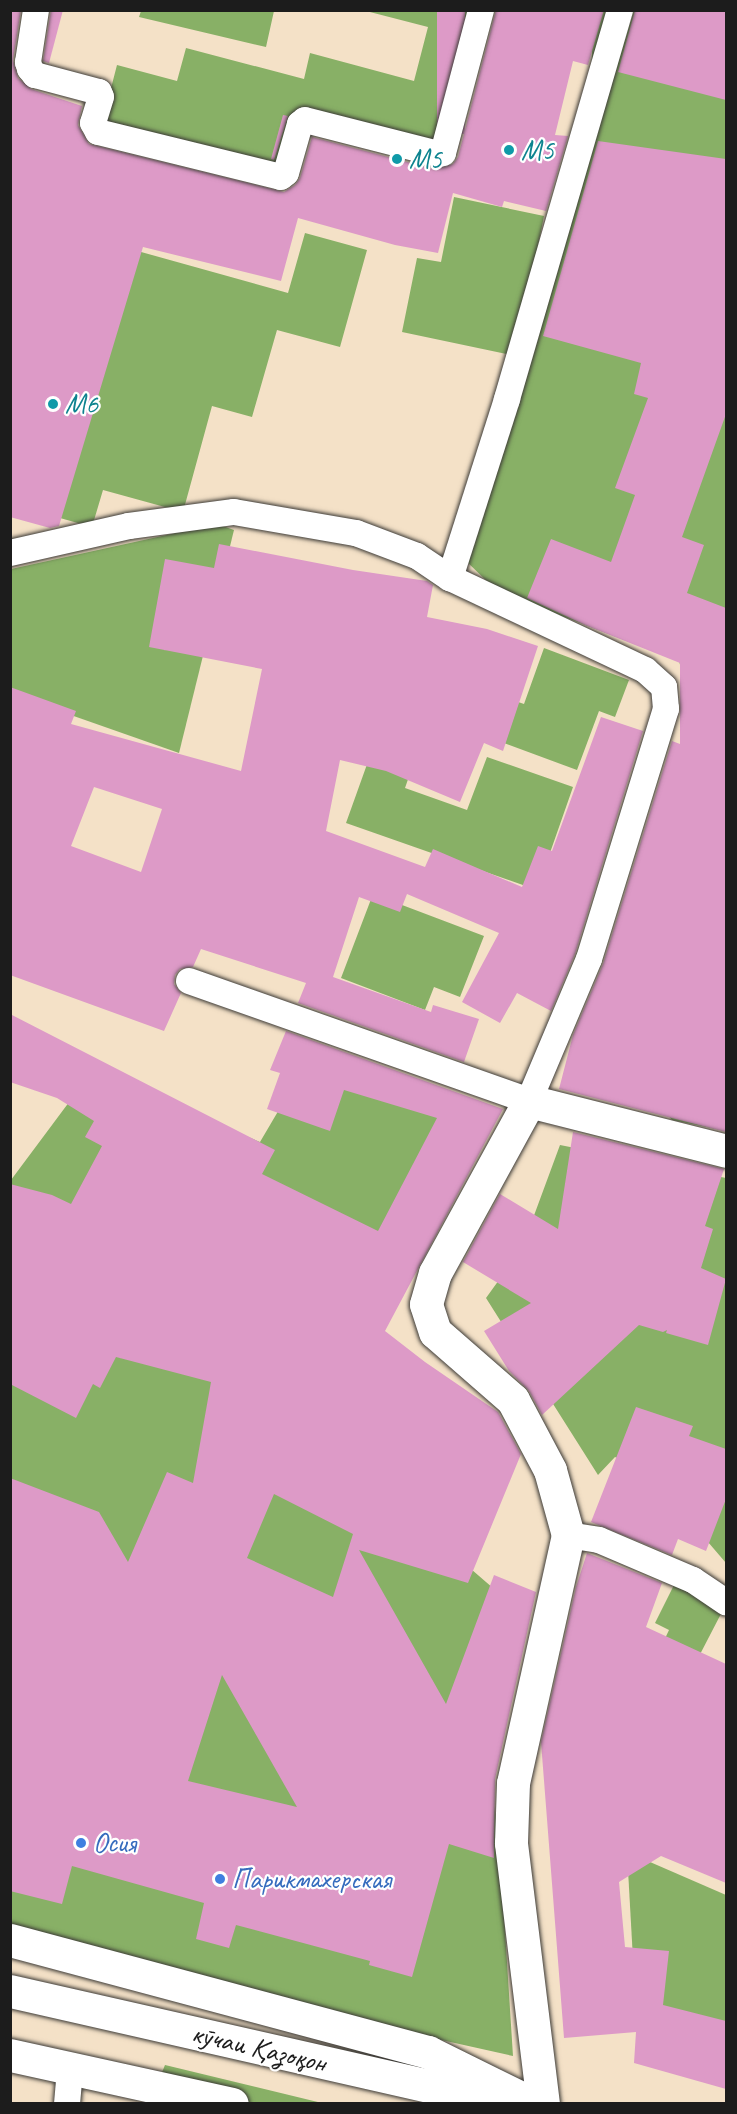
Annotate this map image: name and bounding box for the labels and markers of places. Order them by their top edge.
place label: M5 [521,133,554,167]
place label: М5 [409,142,442,176]
marker: M5 [502,143,516,157]
marker: М5 [390,152,404,166]
place label: М6 [65,387,98,421]
marker: М6 [46,397,60,411]
place label: Осия [93,1826,136,1860]
marker: Осия [74,1836,88,1850]
place label: Парикмахерская [232,1862,391,1896]
marker: Парикмахерская [213,1872,227,1886]

